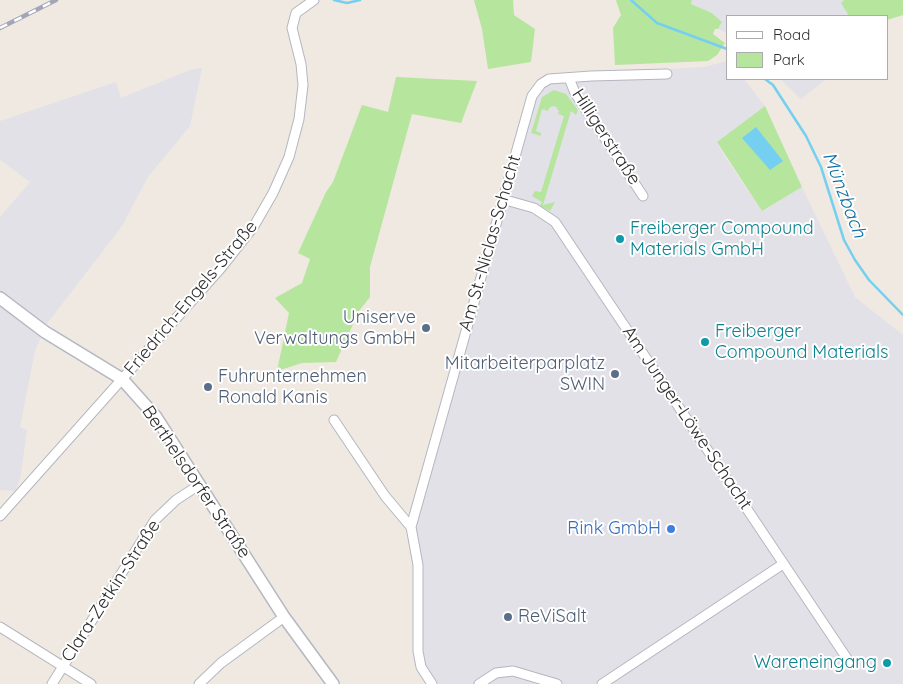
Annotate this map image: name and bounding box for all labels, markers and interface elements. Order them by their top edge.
legend [726,15,888,80]
text: Road [773,25,810,44]
text: Park [773,50,805,69]
street label: Hilligerstraße [567,85,645,189]
water label: Münzbach [817,149,871,241]
street label: Am St.-Niclas-Schacht [454,152,526,334]
street label: Friedrich-Engels-Straße [120,216,262,380]
place label: Freiberger Compound Materials GmbH [630,218,814,260]
marker: Freiberger Compound Materials GmbH [614,233,626,245]
place label: Uniserve Verwaltungs GmbH [254,307,416,350]
place label: Freiberger Compound Materials [715,321,889,364]
marker: Uniserve Verwaltungs GmbH [420,322,432,334]
street label: Am Junger-Löwe-Schacht [618,322,756,514]
marker: Freiberger Compound Materials [699,336,711,348]
place label: Mitarbeiterparplatz SWIN [445,353,605,396]
place label: Fuhrunternehmen Ronald Kanis [218,366,367,408]
marker: Mitarbeiterparplatz SWIN [609,368,621,380]
marker: Fuhrunternehmen Ronald Kanis [202,381,214,393]
street label: Berthelsdorfer Straße [137,402,255,562]
street label: Clara-Zetkin-Straße [57,516,165,666]
place label: Rink GmbH [567,518,661,540]
marker: Rink GmbH [665,523,677,535]
place label: ReViSalt [518,606,587,628]
marker: ReViSalt [502,611,514,623]
place label: Wareneingang [754,652,877,674]
marker: Wareneingang [881,657,893,669]

